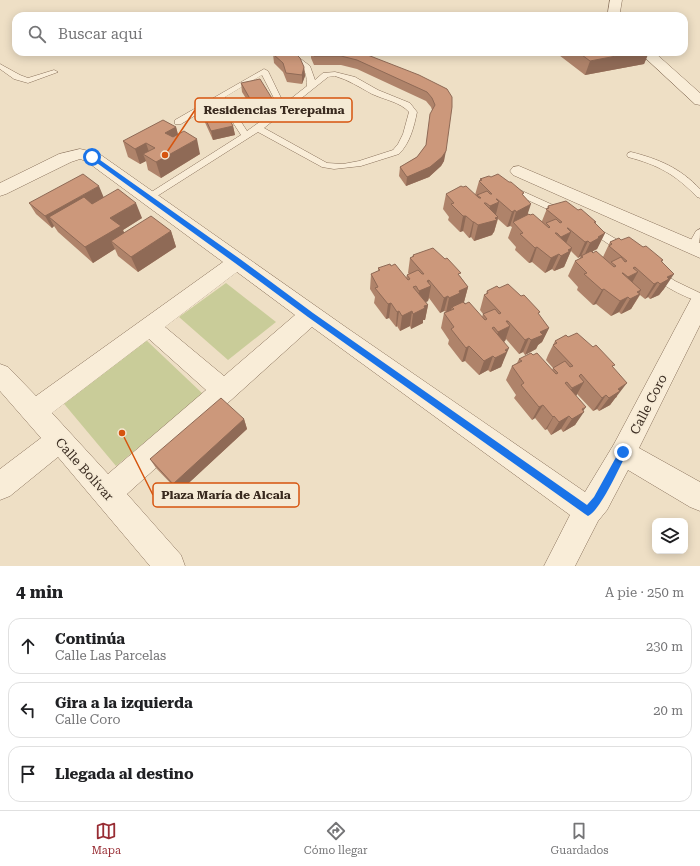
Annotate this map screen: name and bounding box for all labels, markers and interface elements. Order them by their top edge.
search box [12,12,688,56]
icon: search [26,23,48,45]
text: Buscar aquí [58,25,142,43]
callout: Residencias Terepaima [195,98,352,122]
text: Residencias Terepaima [203,103,345,117]
route start [83,148,101,166]
street label: Calle Coro [627,372,670,437]
street label: Calle Bolívar [52,435,117,504]
route end [614,443,632,461]
callout: Plaza María de Alcala [153,483,299,507]
text: Plaza María de Alcala [161,488,291,502]
map controls [652,518,688,554]
button: layers [652,518,688,554]
text: 4 min [16,582,63,602]
text: A pie · 250 m [605,585,684,600]
text: Continúa [55,630,125,648]
icon: ahead [17,635,39,657]
text: 230 m [646,639,683,654]
text: Calle Las Parcelas [55,648,166,663]
text: Gira a la izquierda [55,694,193,712]
icon: left [17,699,39,721]
text: 20 m [653,703,683,718]
text: Calle Coro [55,712,120,727]
icon: arrive [17,763,39,785]
text: Llegada al destino [55,765,194,783]
tab: Mapa [91,820,121,857]
tab: Cómo llegar [304,820,367,857]
tab: Guardados [550,820,608,857]

